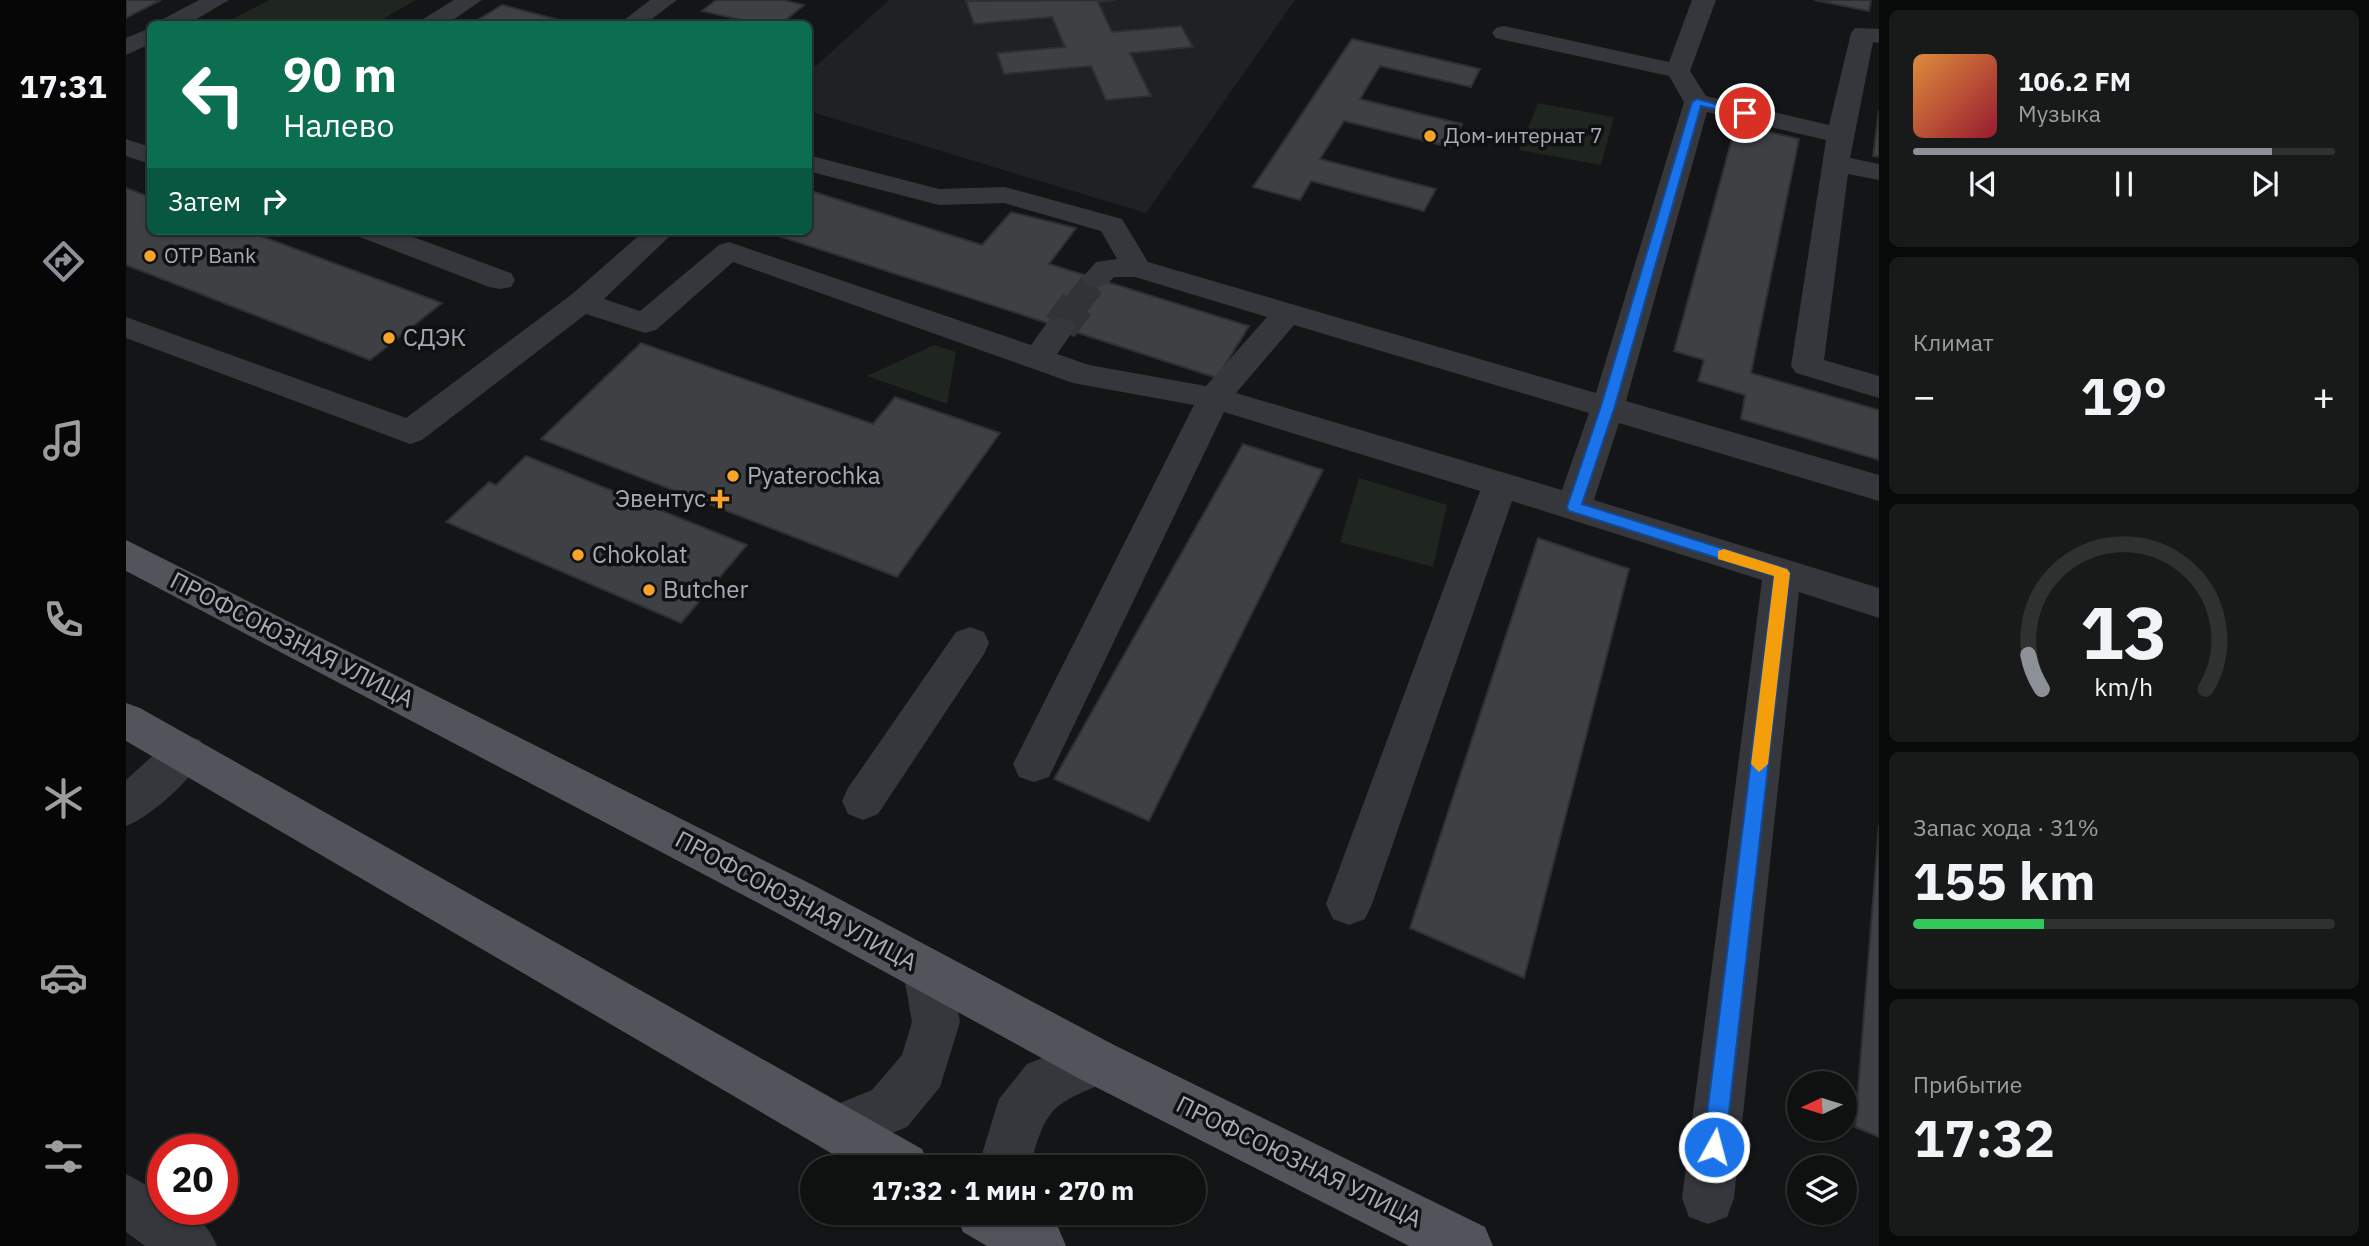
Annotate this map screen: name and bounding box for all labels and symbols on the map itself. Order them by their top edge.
pin [1715,83,1775,143]
place label: Дом-интернат 7 [1444,121,1603,149]
marker: Дом-интернат 7 [1422,128,1438,144]
place label: OTP Bank [164,241,256,269]
marker: OTP Bank [142,248,158,264]
place label: СДЭК [403,321,466,353]
marker: СДЭК [381,330,397,346]
place label: Pyaterochka [747,459,881,491]
marker: Pyaterochka [725,468,741,484]
place label: Эвентус [615,482,706,514]
marker: Эвентус [712,491,728,507]
place label: Chokolat [592,538,687,570]
marker: Chokolat [570,547,586,563]
street label: ПРОФСОЮЗНАЯ УЛИЦА [165,564,420,715]
place label: Butcher [663,573,749,605]
marker: Butcher [641,582,657,598]
street label: ПРОФСОЮЗНАЯ УЛИЦА [670,823,923,978]
north arrow [1787,1071,1857,1141]
street label: ПРОФСОЮЗНАЯ УЛИЦА [1171,1088,1428,1235]
position arrow [1677,1110,1751,1184]
speed limit sign: 20 [147,1134,238,1225]

